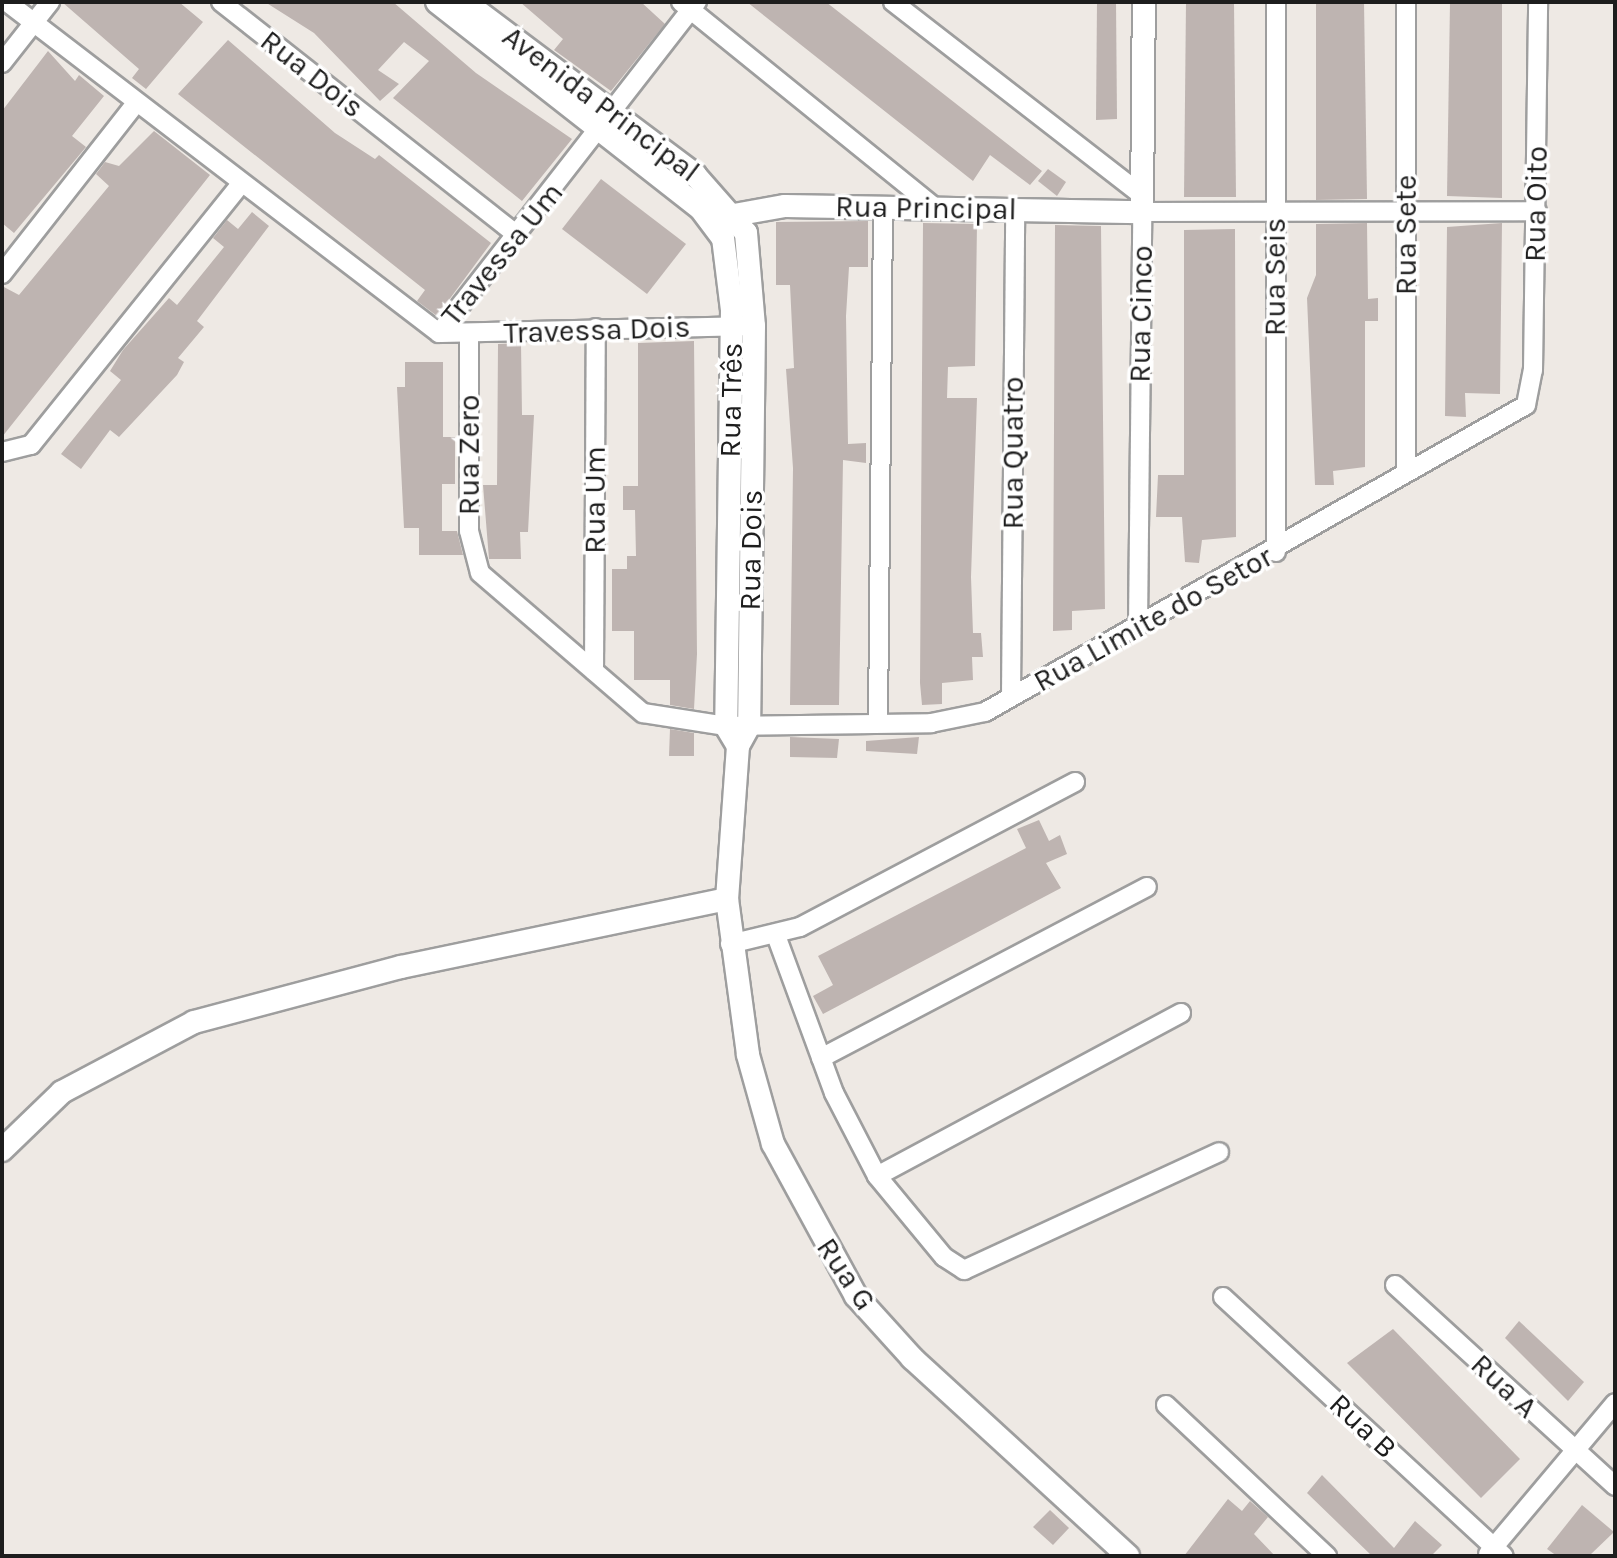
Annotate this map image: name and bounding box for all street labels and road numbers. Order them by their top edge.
street label: Avenida Principal [496,18,706,190]
street label: Rua Dois [253,23,371,125]
street label: Rua Oito [1517,146,1555,262]
street label: Travessa Um [433,175,571,333]
street label: Rua Sete [1388,175,1424,295]
street label: Rua Principal [835,188,1017,228]
street label: Rua Seis [1257,218,1293,336]
street label: Rua Cinco [1122,245,1160,383]
street label: Travessa Dois [503,309,691,351]
street label: Rua Três [712,342,750,458]
street label: Rua Quatro [995,377,1031,529]
street label: Rua Zero [451,395,487,515]
street label: Rua Um [577,446,613,554]
street label: Rua Dois [732,489,770,611]
street label: Rua Limite do Setor [1027,538,1279,700]
street label: Rua G [809,1231,883,1317]
street label: Rua A [1463,1346,1545,1426]
street label: Rua B [1322,1386,1404,1466]

